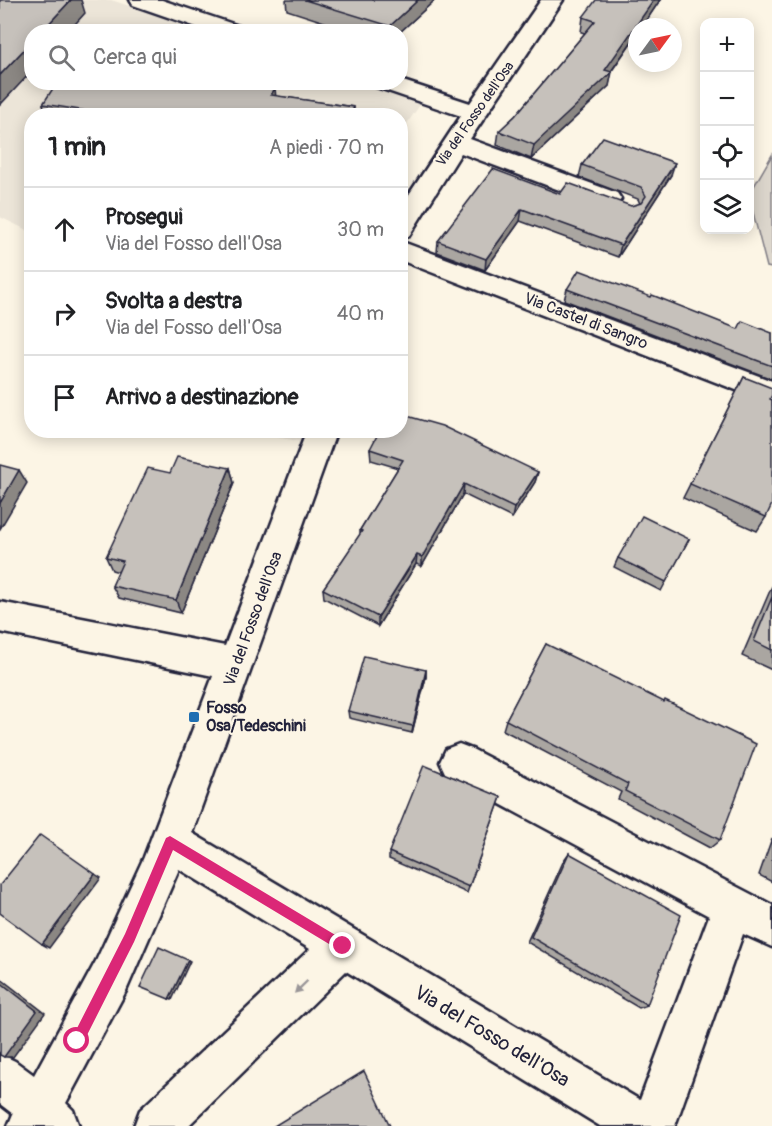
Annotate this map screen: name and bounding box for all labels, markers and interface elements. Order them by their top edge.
north arrow [628,18,682,72]
map controls [700,18,754,234]
button: + [700,18,754,72]
search box [24,24,408,90]
icon: search [45,41,78,74]
text: Cerca qui [93,43,177,71]
street label: Via del Fosso dell'Osa [432,58,518,170]
button: − [700,72,754,126]
button: locate [700,126,754,180]
text: 1 min [48,131,106,163]
text: A piedi · 70 m [269,135,384,160]
button: layers [700,180,754,234]
text: Prosegui [105,203,183,231]
icon: ahead [48,213,81,246]
text: 30 m [337,217,384,242]
text: Via del Fosso dell'Osa [105,231,282,256]
text: Svolta a destra [105,287,242,315]
street label: Via Castel di Sangro [521,288,651,354]
icon: right [48,297,81,330]
text: 40 m [337,301,384,326]
text: Via del Fosso dell'Osa [105,315,282,340]
icon: arrive [48,381,81,414]
text: Arrivo a destinazione [105,383,298,411]
street label: Via del Fosso dell'Osa [219,549,287,689]
place label: Fosso Osa/Tedeschini [206,698,306,736]
marker: Fosso Osa/Tedeschini [187,710,201,724]
route end [329,932,355,958]
one-way arrow [294,979,308,993]
street label: Via del Fosso dell'Osa [410,980,574,1092]
route start [63,1027,89,1053]

